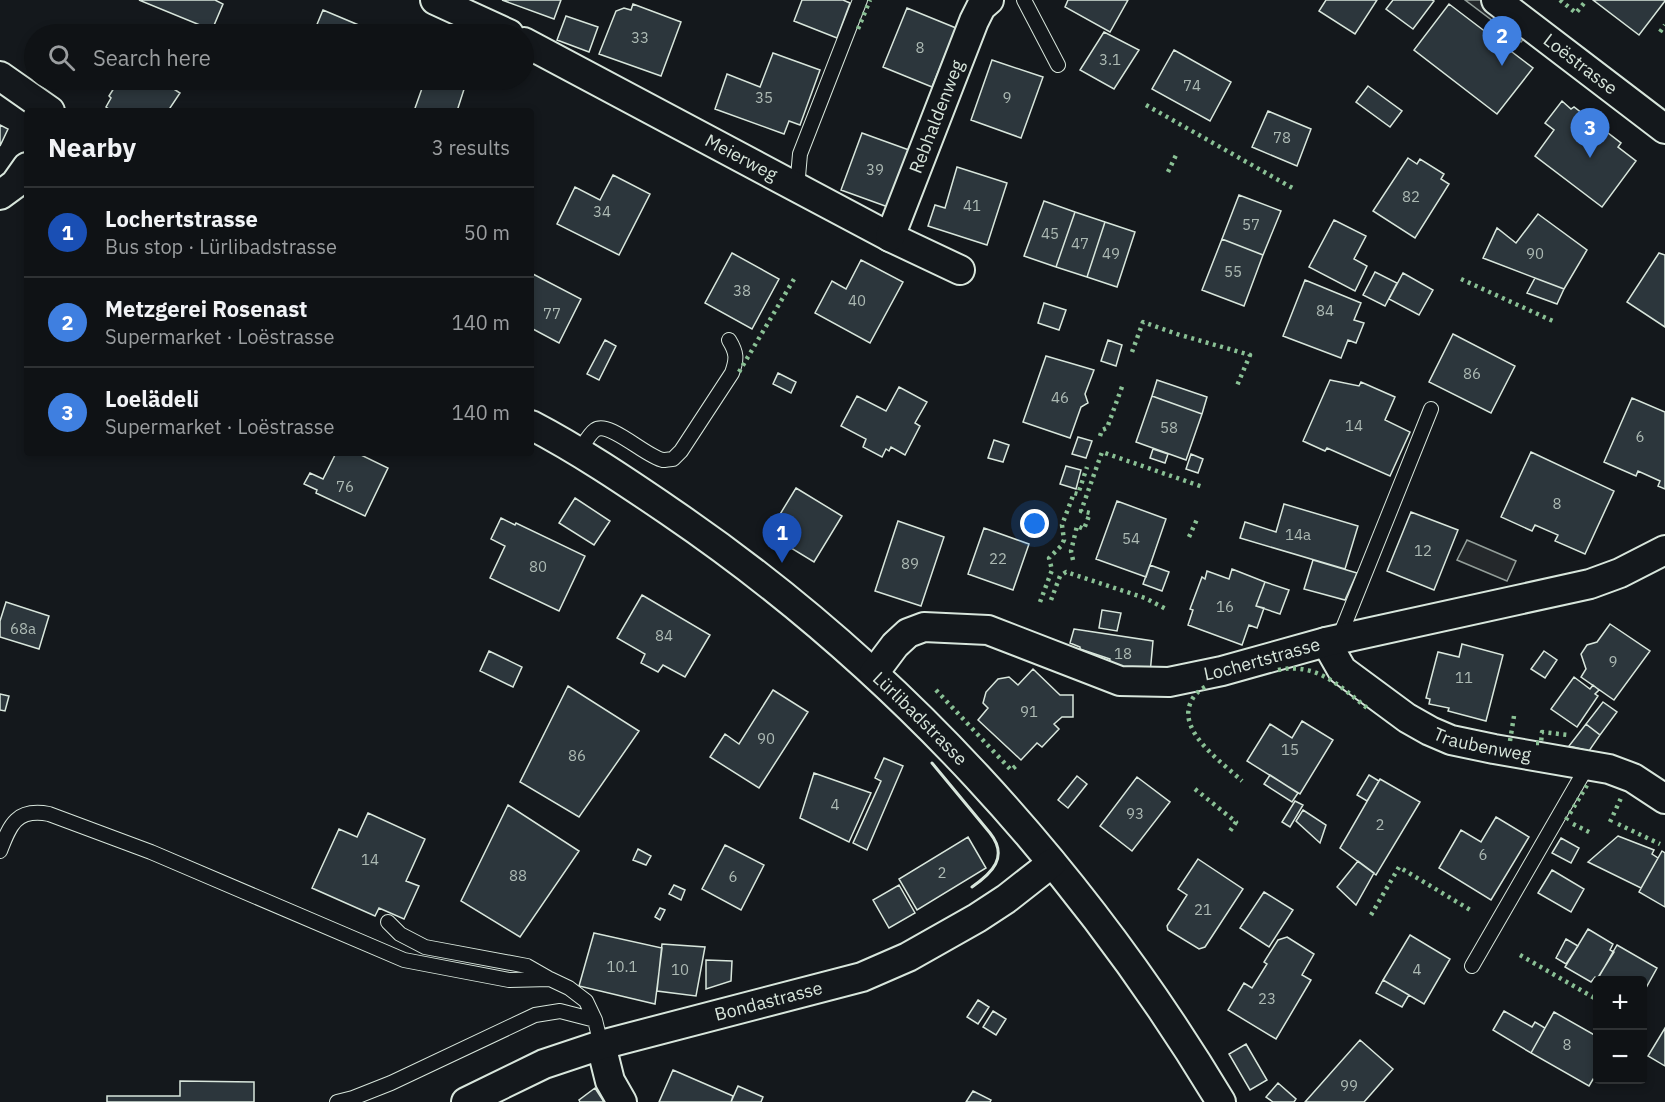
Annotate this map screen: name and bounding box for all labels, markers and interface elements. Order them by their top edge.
pin: 2 [1482,16,1522,66]
search box [24,24,534,90]
house number: 33 [631,28,649,47]
street label: Loëstrasse [1539,28,1622,100]
house number: 8 [915,38,925,57]
icon: search [45,41,78,74]
text: Search here [93,43,211,72]
house number: 3.1 [1099,50,1121,69]
street label: Rebhaldenweg [904,56,969,177]
house number: 74 [1183,76,1201,95]
house number: 35 [755,88,773,107]
house number: 9 [1002,88,1012,107]
pin: 3 [1570,108,1610,158]
house number: 78 [1273,128,1291,147]
street label: Meierweg [701,129,782,186]
text: Nearby [48,130,136,164]
text: 3 results [432,134,510,161]
house number: 39 [866,160,884,179]
house number: 82 [1402,187,1420,206]
house number: 41 [963,196,981,215]
house number: 34 [593,202,611,221]
text: Lochertstrasse [105,204,258,233]
house number: 57 [1242,215,1260,234]
text: 1 [62,219,74,246]
text: 50 m [464,219,510,246]
house number: 45 [1041,224,1059,243]
text: Bus stop · Lürlibadstrasse [105,233,337,260]
house number: 47 [1071,234,1089,253]
house number: 49 [1102,244,1120,263]
house number: 90 [1526,244,1544,263]
house number: 55 [1224,262,1242,281]
house number: 38 [733,281,751,300]
house number: 40 [848,291,866,310]
text: Metzgerei Rosenast [105,294,308,323]
house number: 84 [1316,301,1334,320]
house number: 77 [543,304,561,323]
text: 2 [62,309,74,336]
text: 140 m [452,309,510,336]
text: Supermarket · Loëstrasse [105,323,334,350]
house number: 86 [1463,364,1481,383]
text: Loelädeli [105,384,199,413]
house number: 46 [1051,388,1069,407]
text: 3 [62,399,74,426]
text: 140 m [452,399,510,426]
text: Supermarket · Loëstrasse [105,413,334,440]
house number: 14 [1345,416,1363,435]
house number: 58 [1160,418,1178,437]
house number: 6 [1635,427,1645,446]
house number: 76 [336,477,354,496]
house number: 8 [1552,494,1562,513]
your location [1020,509,1049,538]
pin: 1 [762,514,802,563]
house number: 14a [1285,525,1311,544]
house number: 54 [1122,529,1140,548]
house number: 12 [1414,541,1432,560]
house number: 22 [989,549,1007,568]
house number: 89 [901,554,919,573]
house number: 80 [529,557,547,576]
house number: 16 [1216,597,1234,616]
house number: 68a [10,619,36,638]
house number: 84 [655,626,673,645]
street label: Lochertstrasse [1202,632,1323,685]
house number: 18 [1114,644,1132,663]
house number: 9 [1608,652,1618,671]
street label: Lürlibadstrasse [868,667,973,770]
house number: 11 [1455,668,1473,687]
house number: 91 [1020,702,1038,721]
street label: Traubenweg [1430,722,1533,766]
house number: 90 [757,729,775,748]
house number: 15 [1281,740,1299,759]
house number: 86 [568,746,586,765]
house number: 4 [830,795,840,814]
house number: 93 [1126,804,1144,823]
house number: 2 [1375,815,1385,834]
house number: 6 [1478,845,1488,864]
house number: 14 [361,850,379,869]
house number: 2 [937,863,947,882]
house number: 88 [509,866,527,885]
house number: 6 [728,867,738,886]
house number: 21 [1194,900,1212,919]
house number: 10.1 [606,957,638,976]
house number: 10 [671,960,689,979]
house number: 4 [1412,960,1422,979]
street label: Bondastrasse [712,976,825,1026]
map controls [1593,976,1647,1084]
button: + [1593,976,1647,1030]
house number: 23 [1258,989,1276,1008]
button: − [1593,1030,1647,1084]
house number: 8 [1562,1035,1572,1054]
house number: 99 [1340,1076,1358,1095]

